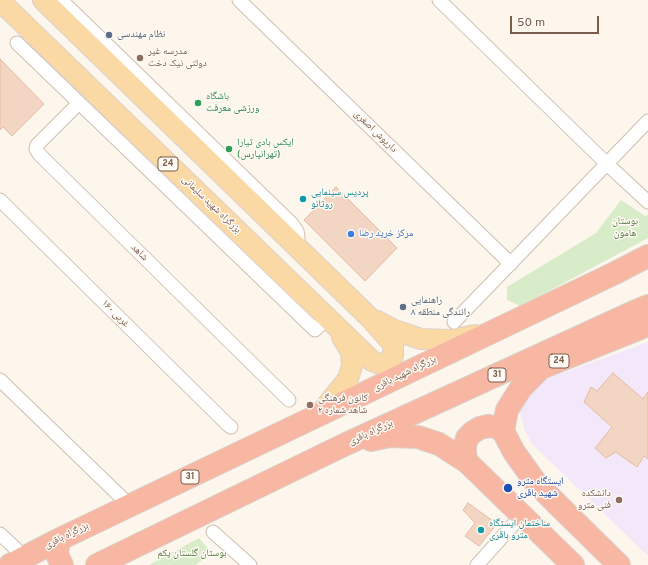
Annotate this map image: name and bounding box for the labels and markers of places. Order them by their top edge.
place label: نظام مهندسی [117,29,165,41]
marker: نظام مهندسی [104,30,114,40]
place label: مدرسه غیر دولتی نیک دخت [148,46,207,70]
marker: مدرسه غیر دولتی نیک دخت [135,53,145,63]
place label: باشگاه ورزشی معرفت [206,91,259,114]
marker: باشگاه ورزشی معرفت [193,98,203,108]
place label: ایکس بادی تیارا (تهرانپارس) [237,137,294,160]
marker: ایکس بادی تیارا (تهرانپارس) [224,144,234,154]
place label: پردیس سینمایی روتانو [311,187,369,210]
marker: پردیس سینمایی روتانو [298,194,308,204]
place label: مرکز خرید رضا [359,228,413,240]
marker: مرکز خرید رضا [346,229,356,239]
place label: راهنمایی رانندگی منطقه ۸ [411,295,470,318]
marker: راهنمایی رانندگی منطقه ۸ [398,302,408,312]
place label: کانون فرهنگی شاهد شماره ۲ [318,393,368,416]
marker: کانون فرهنگی شاهد شماره ۲ [305,400,315,410]
place label: ایستگاه مترو شهید باقری [517,476,563,500]
marker: ایستگاه مترو شهید باقری [502,482,514,494]
place label: دانشکده فنی مترو [578,488,611,512]
marker: دانشکده فنی مترو [614,495,624,505]
place label: ساختمان ایستگاه مترو باقری [489,518,550,542]
marker: ساختمان ایستگاه مترو باقری [476,525,486,535]

